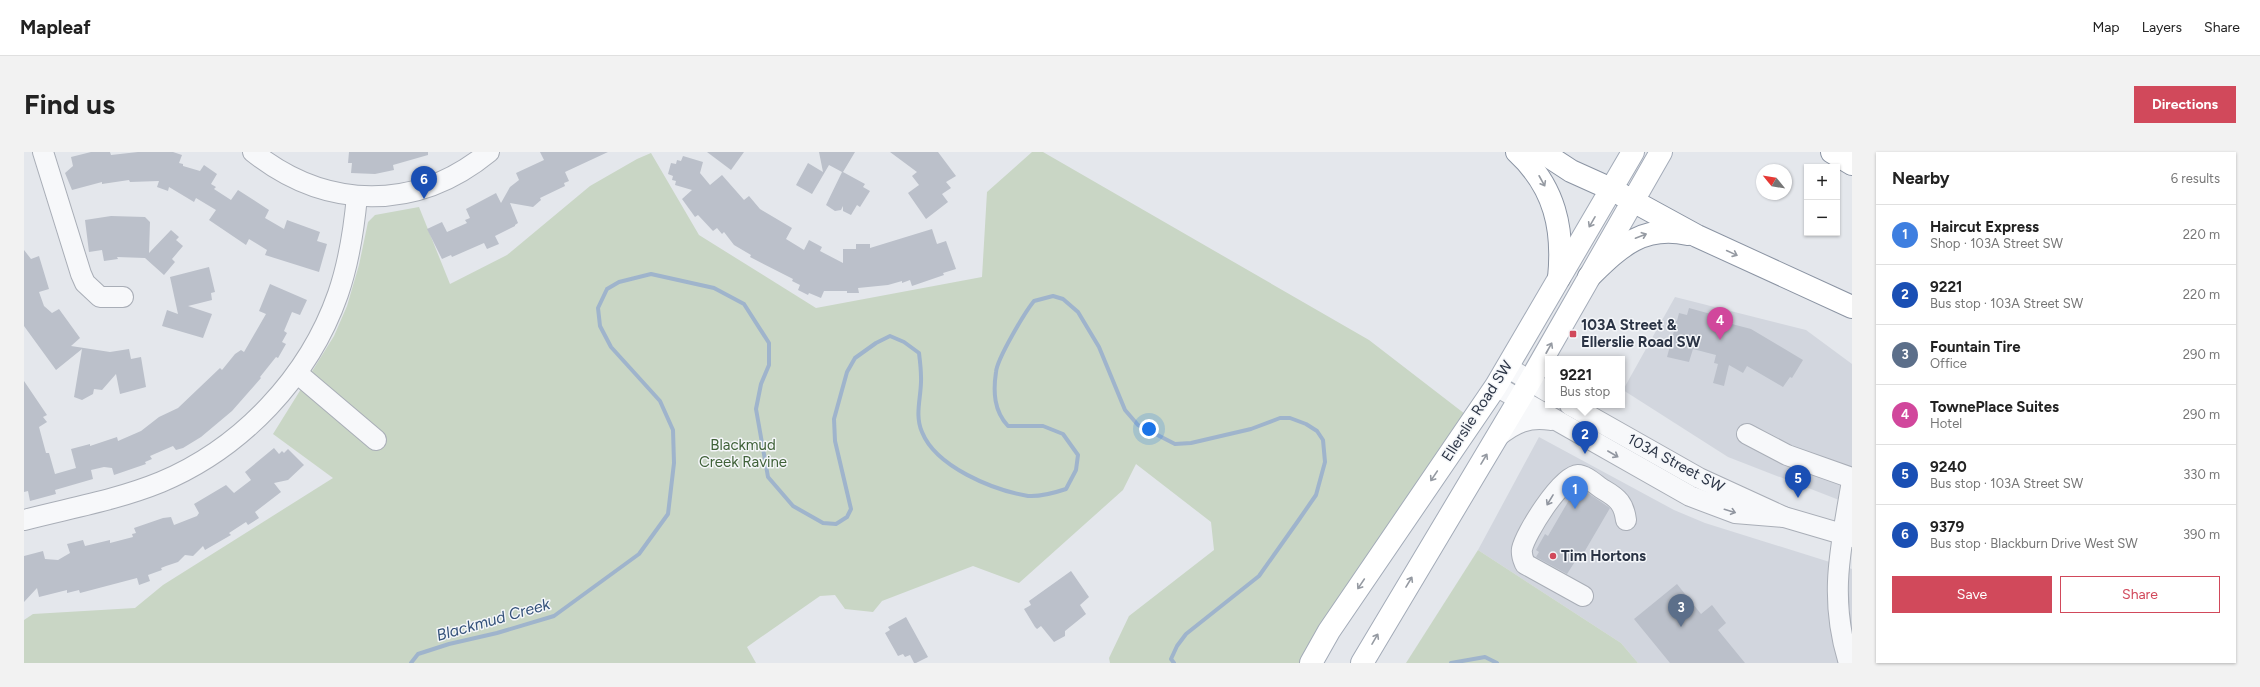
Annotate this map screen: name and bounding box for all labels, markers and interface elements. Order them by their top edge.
text: Mapleaf [20,16,91,39]
text: Map [2092,19,2120,36]
text: Layers [2142,19,2182,36]
text: Share [2204,19,2240,36]
button: Directions [2134,86,2236,123]
text: Find us [24,87,115,121]
north arrow [1756,164,1792,200]
map controls [1804,164,1840,236]
button: + [1804,164,1840,200]
pin: 6 [411,166,437,199]
text: Nearby [1892,168,1950,188]
text: 6 results [2171,171,2220,186]
one-way arrow [1538,175,1546,187]
button: − [1804,200,1840,236]
one-way arrow [1587,216,1595,228]
text: Haircut Express [1930,218,2039,236]
text: 1 [1902,227,1908,242]
text: 220 m [2183,227,2220,242]
one-way arrow [1634,232,1646,240]
text: Shop · 103A Street SW [1930,236,2063,251]
one-way arrow [1726,249,1738,257]
text: 9221 [1930,278,1962,296]
text: 2 [1901,287,1909,302]
text: 220 m [2183,287,2220,302]
text: Bus stop · 103A Street SW [1930,296,2083,311]
pin: 4 [1707,307,1733,340]
place label: 103A Street & Ellerslie Road SW [1581,316,1701,351]
marker: 103A Street & Ellerslie Road SW [1568,329,1578,339]
text: Fountain Tire [1930,338,2021,356]
one-way arrow [1546,342,1553,354]
text: 3 [1901,347,1909,362]
text: 290 m [2183,347,2220,362]
popup [1545,356,1625,408]
text: Office [1930,356,1967,371]
street label: Ellerslie Road SW [1438,357,1517,465]
text: 9221 [1560,366,1592,384]
text: Bus stop [1560,384,1610,399]
text: TownePlace Suites [1930,398,2059,416]
text: 4 [1901,407,1909,422]
text: 290 m [2183,407,2220,422]
text: Hotel [1930,416,1962,431]
your location [1139,419,1159,439]
pin: 2 [1572,421,1598,454]
street label: 103A Street SW [1624,430,1728,496]
park label: Blackmud Creek Ravine [699,436,787,471]
one-way arrow [1607,451,1619,459]
one-way arrow [1480,453,1488,465]
text: 9240 [1930,458,1967,476]
pin: 5 [1785,465,1811,498]
text: 5 [1901,467,1909,482]
text: 330 m [2183,467,2220,482]
one-way arrow [1430,470,1438,481]
pin: 1 [1562,476,1588,509]
text: Bus stop · 103A Street SW [1930,476,2083,491]
one-way arrow [1545,494,1553,506]
one-way arrow [1723,508,1736,515]
text: 9379 [1930,518,1964,536]
text: 6 [1901,527,1909,542]
text: 390 m [2183,527,2220,542]
text: Bus stop · Blackburn Drive West SW [1930,536,2138,551]
place label: Tim Hortons [1561,547,1646,565]
marker: Tim Hortons [1548,551,1558,561]
button: Save [1892,576,2052,613]
button: Share [2060,576,2220,613]
one-way arrow [1405,577,1413,588]
one-way arrow [1357,578,1365,589]
water label: Blackmud Creek [434,594,553,645]
pin: 3 [1668,594,1694,627]
one-way arrow [1372,633,1380,645]

